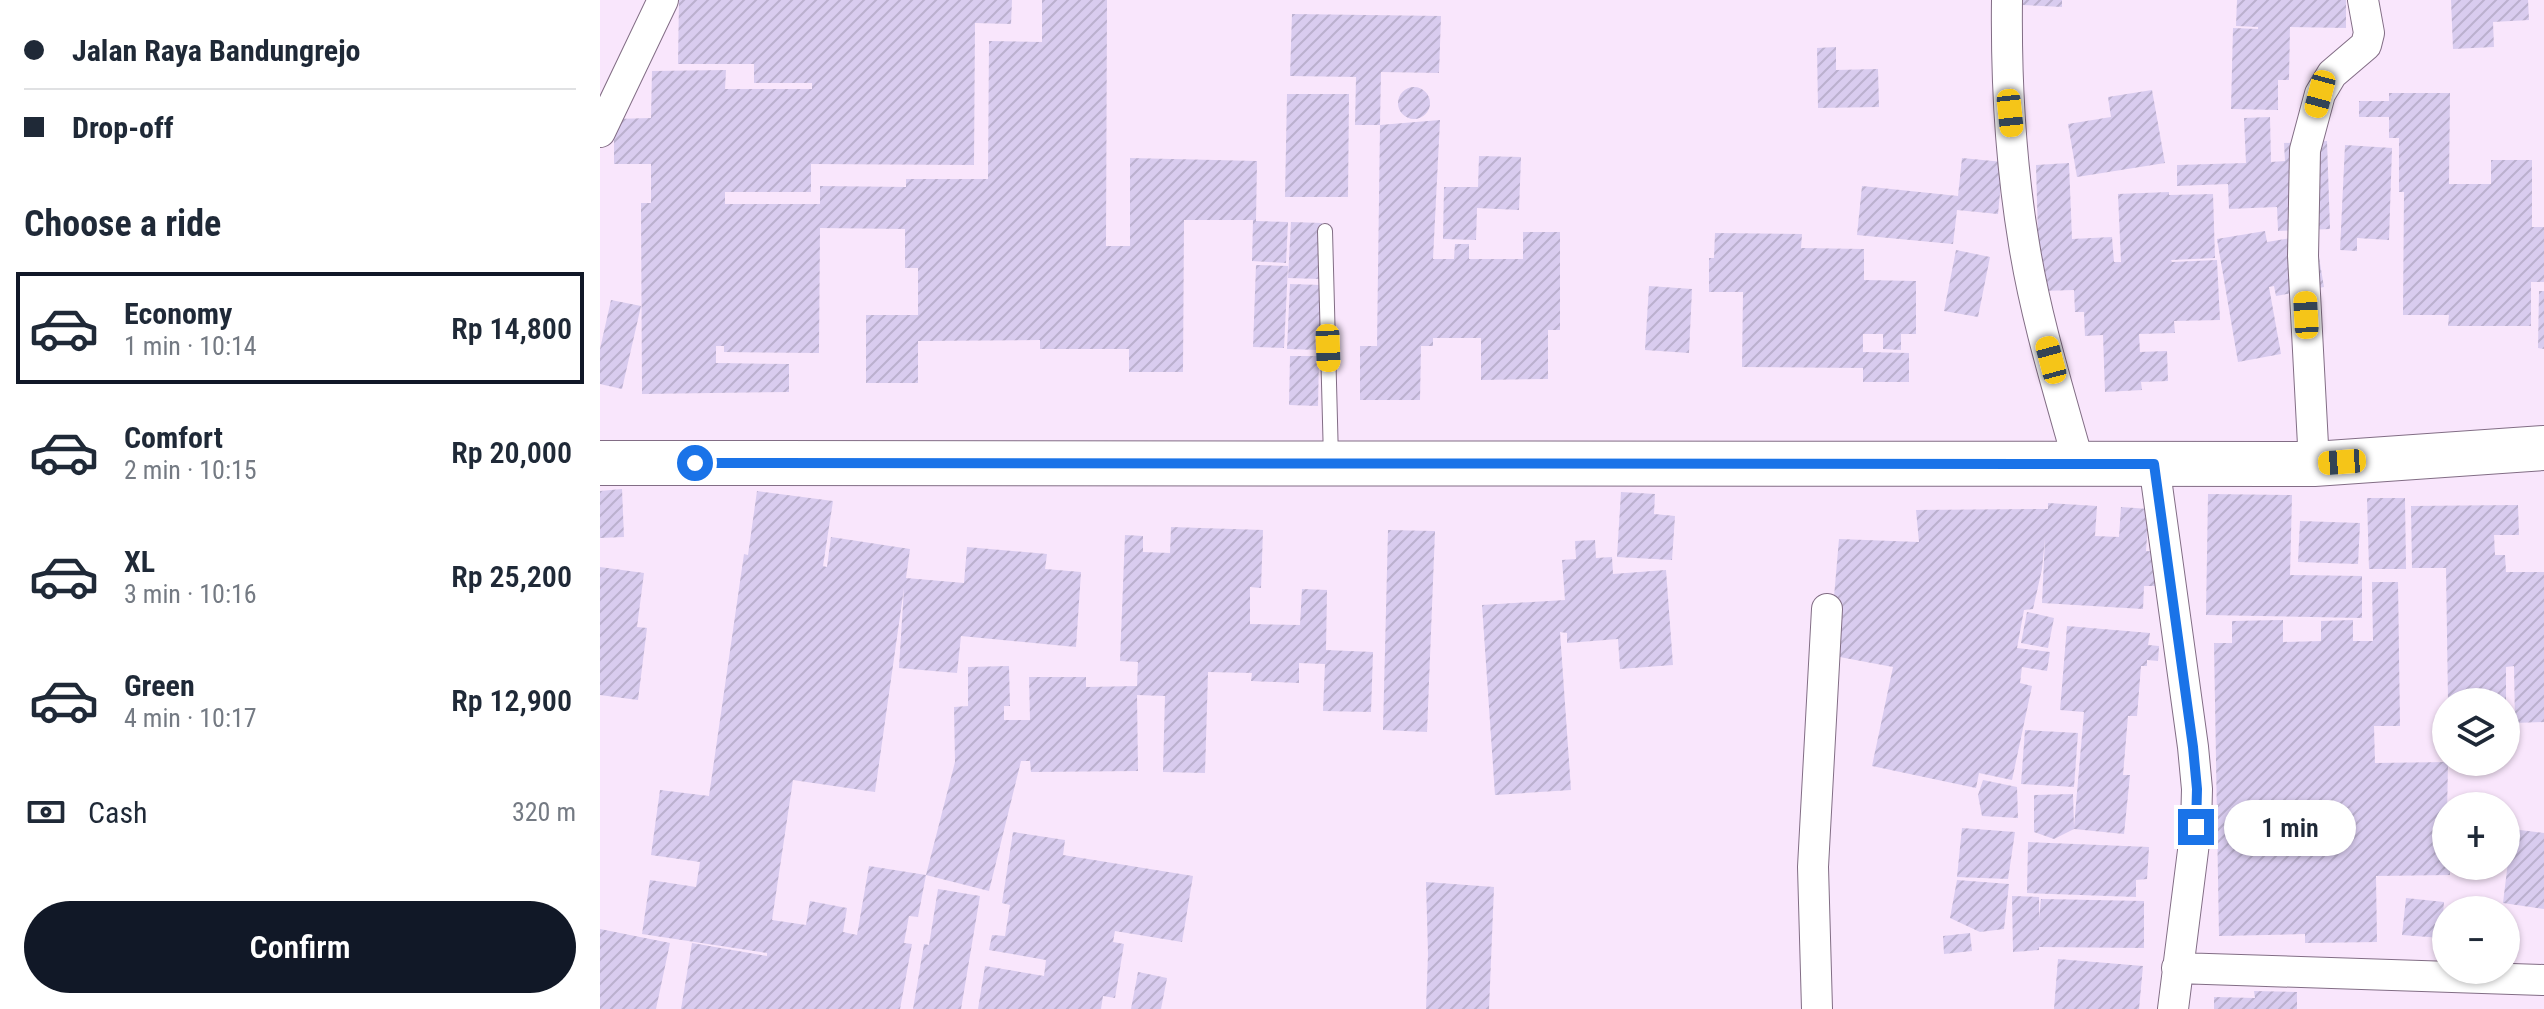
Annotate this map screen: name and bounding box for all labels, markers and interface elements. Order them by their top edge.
text: Jalan Raya Bandungrejo [72,33,360,68]
car [2302,68,2338,120]
car [1996,88,2024,138]
text: Drop-off [72,110,174,145]
text: Choose a ride [24,203,221,245]
car [2293,290,2319,340]
icon: car [28,292,100,364]
text: Economy [124,296,232,331]
text: Rp 14,800 [451,311,572,346]
car [1315,324,1341,372]
text: 1 min · 10:14 [124,331,257,361]
car [2033,334,2069,386]
icon: car [28,416,100,488]
text: Comfort [124,420,223,455]
text: Rp 20,000 [451,435,572,470]
route start [677,445,713,481]
car [2317,448,2367,476]
text: 2 min · 10:15 [124,455,257,485]
icon: car [28,540,100,612]
text: XL [124,544,155,579]
text: Rp 25,200 [451,559,572,594]
text: 3 min · 10:16 [124,579,257,609]
icon: car [28,664,100,736]
text: Green [124,668,195,703]
text: Rp 12,900 [451,683,572,718]
map controls [2432,688,2520,984]
button: layers [2432,688,2520,776]
text: 4 min · 10:17 [124,703,257,733]
icon: cash [24,790,68,834]
button: + [2432,792,2520,880]
text: Cash [88,795,148,830]
text: 320 m [512,797,576,827]
callout: 1 min [2224,799,2356,855]
route end [2178,809,2214,845]
text: 1 min [2261,813,2319,843]
button: − [2432,896,2520,984]
button: Confirm [24,901,576,993]

